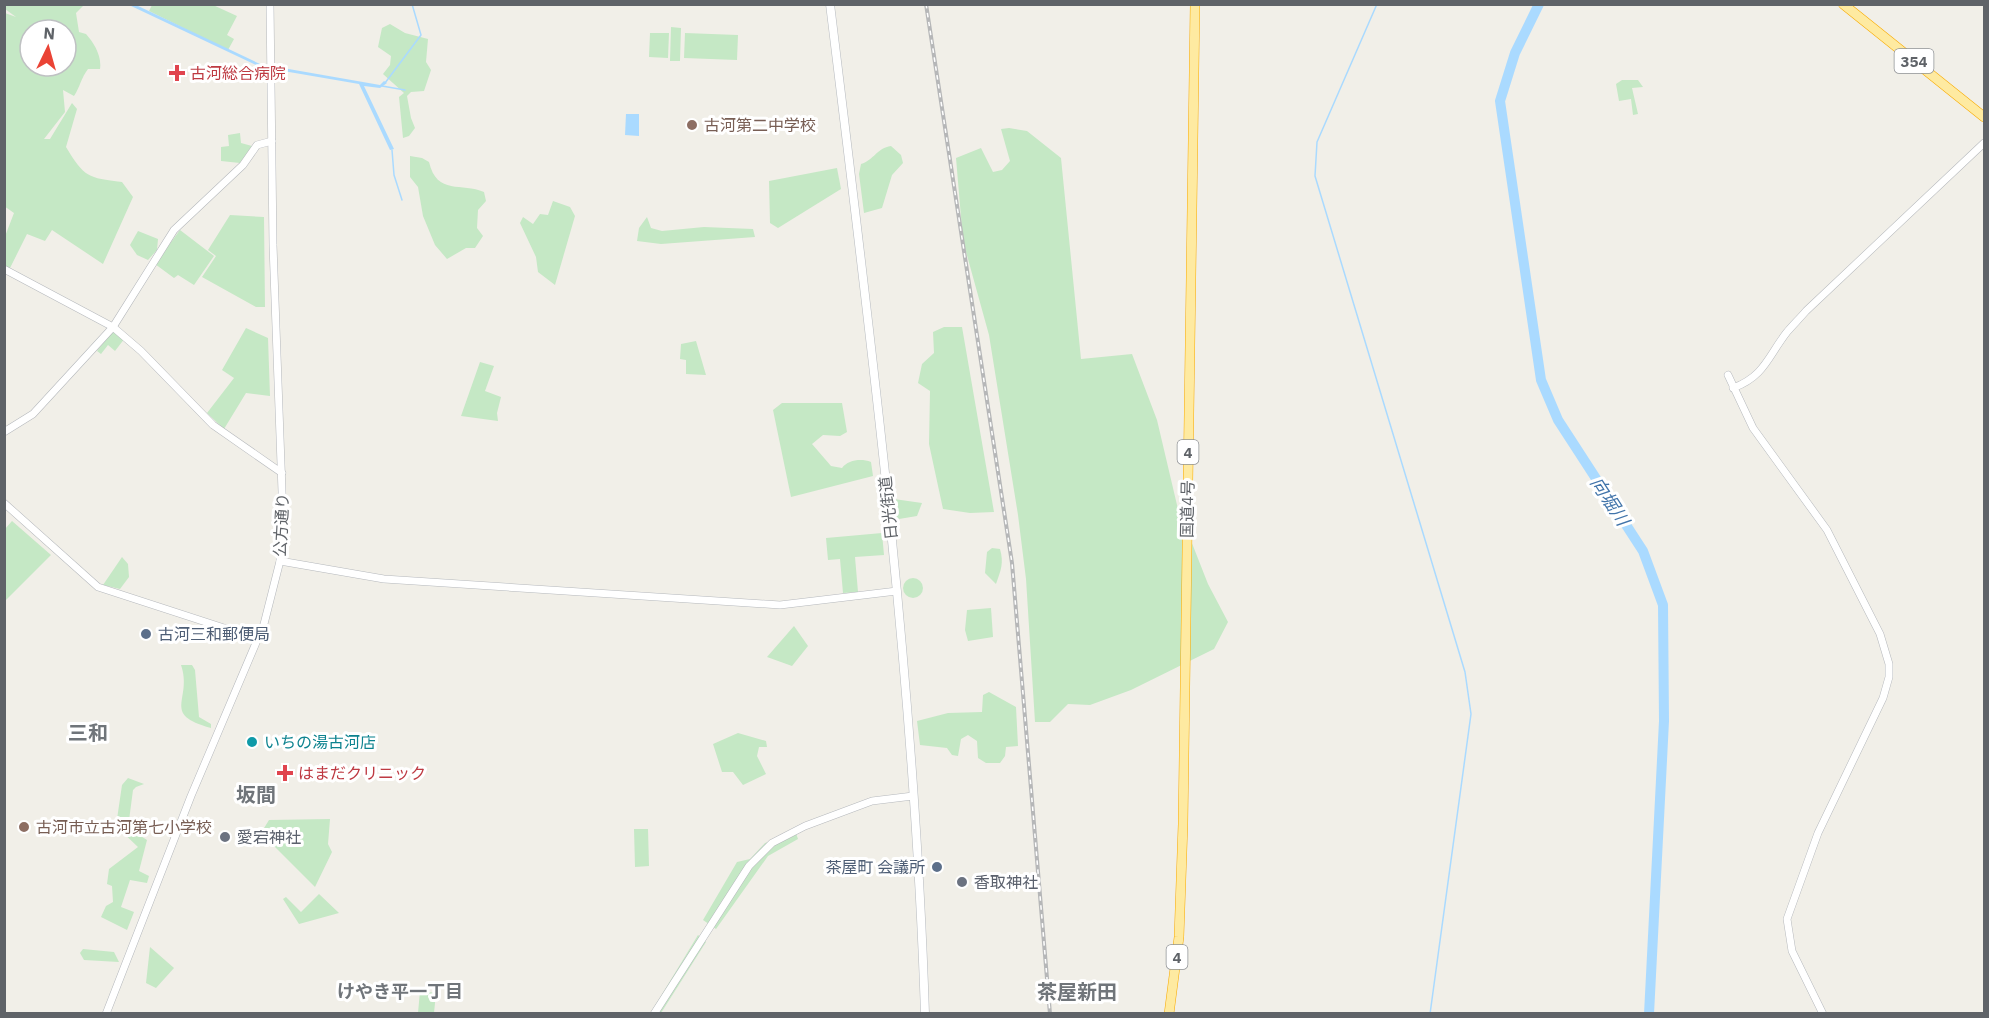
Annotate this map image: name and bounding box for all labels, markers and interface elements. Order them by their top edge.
north arrow [18,18,78,78]
text: N [43,23,56,44]
road number: 354 [1894,49,1934,73]
place label: 古河総合病院 [190,63,286,83]
marker: 古河総合病院 [168,64,186,82]
place label: 古河第二中学校 [704,115,816,135]
marker: 古河第二中学校 [685,118,699,132]
road number: 4 [1178,440,1198,464]
water label: 向堀川 [1586,472,1635,532]
street label: 日光街道 [875,475,901,541]
street label: 国道4号 [1176,480,1198,538]
street label: 公方通り [269,493,293,557]
place label: 古河三和郵便局 [158,624,270,644]
marker: 古河三和郵便局 [139,627,153,641]
district label: 三和 [68,719,108,746]
place label: いちの湯古河店 [264,732,376,752]
marker: いちの湯古河店 [245,735,259,749]
place label: はまだクリニック [298,763,426,783]
marker: はまだクリニック [276,764,294,782]
district label: 坂間 [236,781,276,808]
place label: 古河市立古河第七小学校 [36,817,212,837]
marker: 古河市立古河第七小学校 [17,820,31,834]
place label: 愛宕神社 [237,827,301,847]
marker: 愛宕神社 [218,830,232,844]
place label: 茶屋町 会議所 [825,857,925,877]
marker: 茶屋町 会議所 [930,860,944,874]
place label: 香取神社 [974,872,1038,892]
marker: 香取神社 [955,875,969,889]
road number: 4 [1166,945,1188,969]
district label: 茶屋新田 [1037,978,1117,1005]
district label: けやき平一丁目 [337,980,463,1003]

